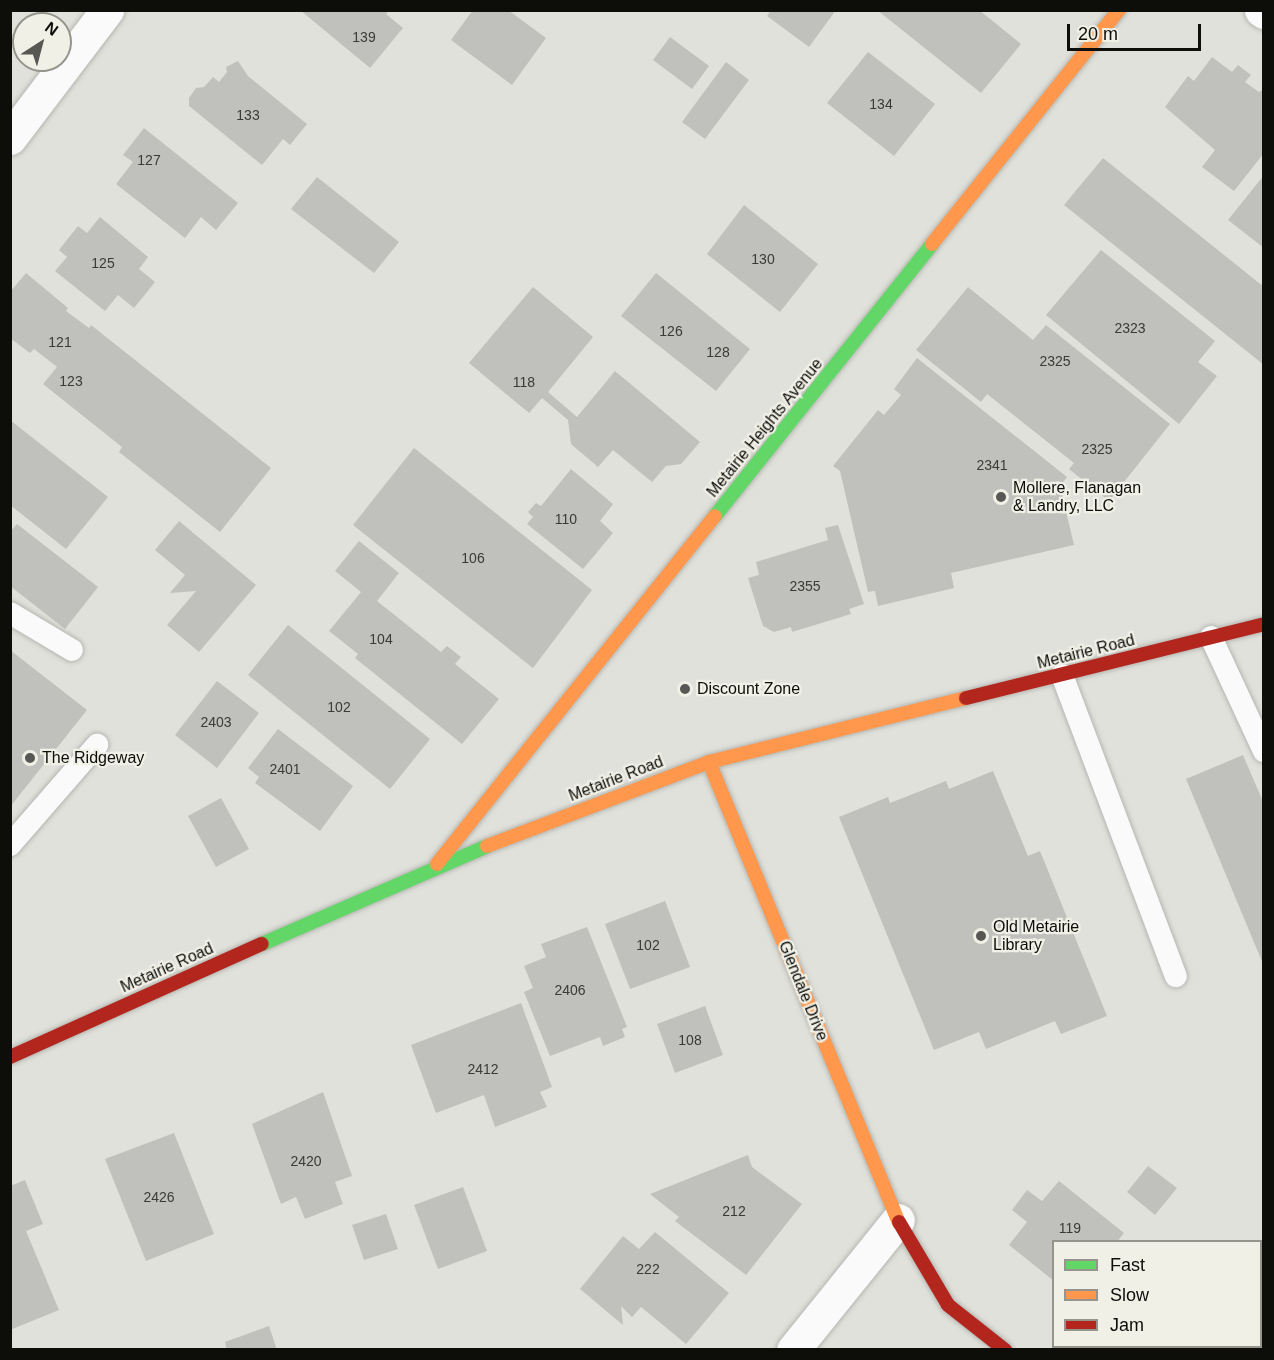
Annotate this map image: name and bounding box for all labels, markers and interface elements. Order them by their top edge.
north arrow [12,12,72,72]
scale bar [1070,12,1204,50]
text: N [42,18,61,39]
text: 20 m [1078,24,1118,44]
house number: 139 [352,29,376,45]
house number: 134 [869,96,893,112]
house number: 133 [236,107,260,123]
house number: 127 [137,152,161,168]
house number: 130 [751,251,775,267]
house number: 125 [91,255,115,271]
house number: 2323 [1114,320,1146,336]
house number: 126 [659,323,683,339]
house number: 121 [48,334,72,350]
house number: 128 [706,344,730,360]
house number: 2325 [1039,353,1071,369]
street label: Metairie Heights Avenue [703,354,827,502]
house number: 123 [59,373,83,389]
house number: 118 [513,374,535,390]
house number: 2325 [1081,441,1113,457]
house number: 2341 [976,457,1008,473]
place label: Mollere, Flanagan & Landry, LLC [1013,478,1141,516]
marker: Mollere, Flanagan & Landry, LLC [994,490,1008,504]
house number: 110 [555,511,577,527]
house number: 106 [461,550,485,566]
house number: 2355 [789,578,821,594]
house number: 104 [369,631,393,647]
street label: Metairie Road [1035,631,1137,673]
place label: Discount Zone [697,679,800,699]
marker: Discount Zone [678,682,692,696]
house number: 102 [327,699,351,715]
house number: 2403 [200,714,232,730]
place label: The Ridgeway [42,748,144,768]
marker: The Ridgeway [23,751,37,765]
street label: Metairie Road [566,752,666,806]
house number: 2401 [269,761,301,777]
place label: Old Metairie Library [993,917,1079,955]
marker: Old Metairie Library [974,929,988,943]
house number: 102 [636,937,660,953]
street label: Glendale Drive [774,938,832,1044]
street label: Metairie Road [118,939,216,997]
house number: 2406 [554,982,586,998]
house number: 108 [678,1032,702,1048]
house number: 2412 [467,1061,499,1077]
house number: 2420 [290,1153,322,1169]
house number: 2426 [143,1189,175,1205]
house number: 212 [722,1203,746,1219]
house number: 119 [1059,1220,1081,1236]
legend [1052,1240,1262,1348]
text: Fast [1110,1255,1145,1275]
house number: 222 [636,1261,660,1277]
text: Slow [1110,1285,1149,1305]
text: Jam [1110,1315,1144,1335]

